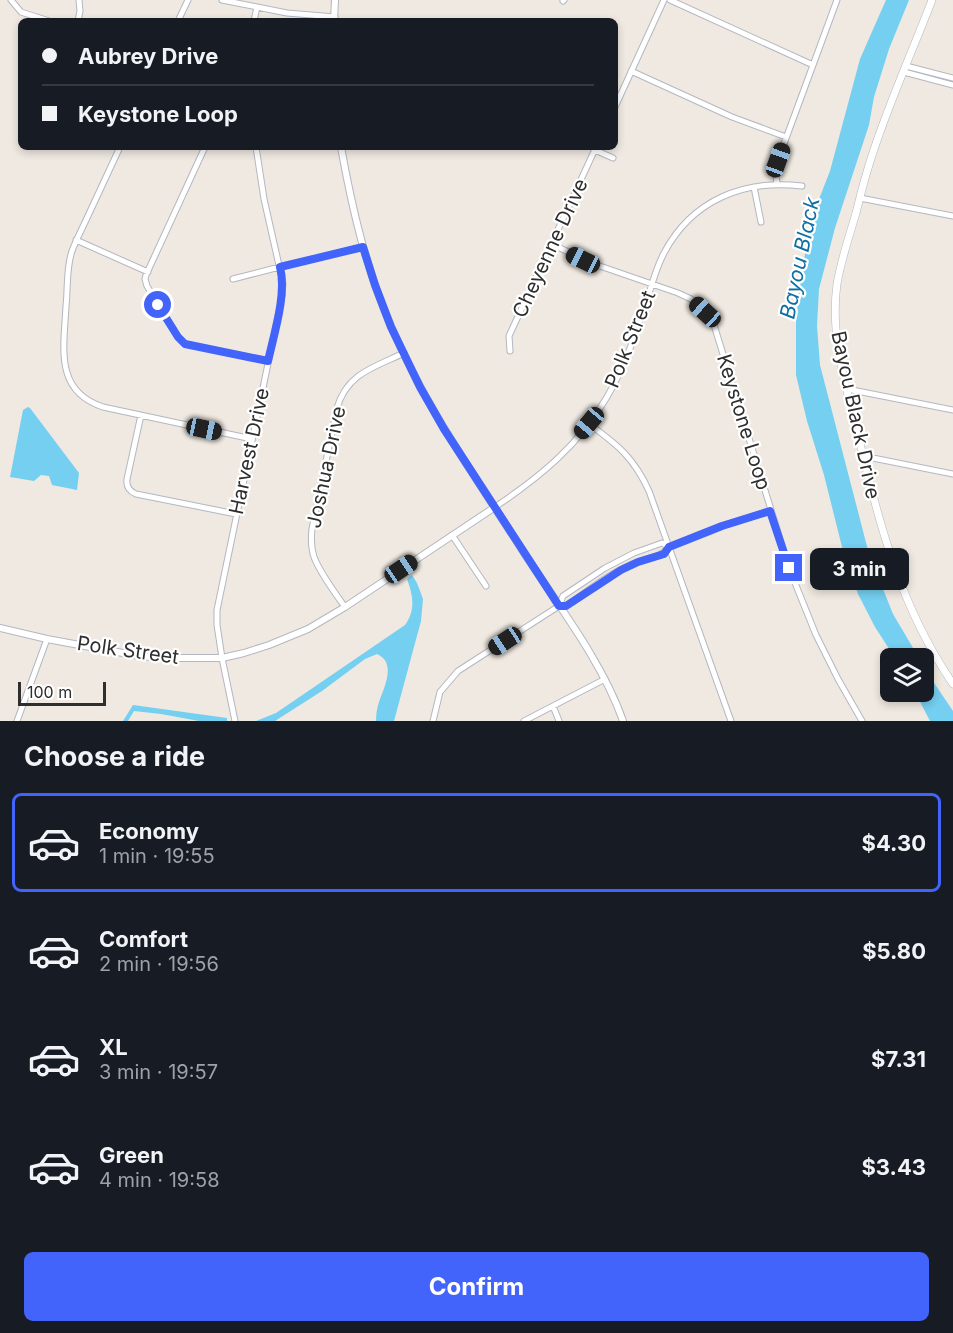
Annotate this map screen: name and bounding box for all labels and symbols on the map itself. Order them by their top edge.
car [763,140,793,180]
street label: Cheyenne Drive [507,175,593,321]
water label: Bayou Black [774,194,825,321]
car [563,244,603,276]
street label: Polk Street [600,287,661,391]
route start [144,291,171,318]
car [686,293,724,331]
street label: Bayou Black Drive [826,329,886,501]
street label: Keystone Loop [712,351,776,493]
street label: Harvest Drive [224,386,274,516]
car [571,403,607,443]
street label: Joshua Drive [301,404,351,530]
car [185,416,223,442]
callout: 3 min [810,547,909,589]
car [381,551,421,587]
route end [775,554,802,581]
car [485,624,525,658]
street label: Polk Street [76,631,181,669]
scale bar [18,679,106,706]

